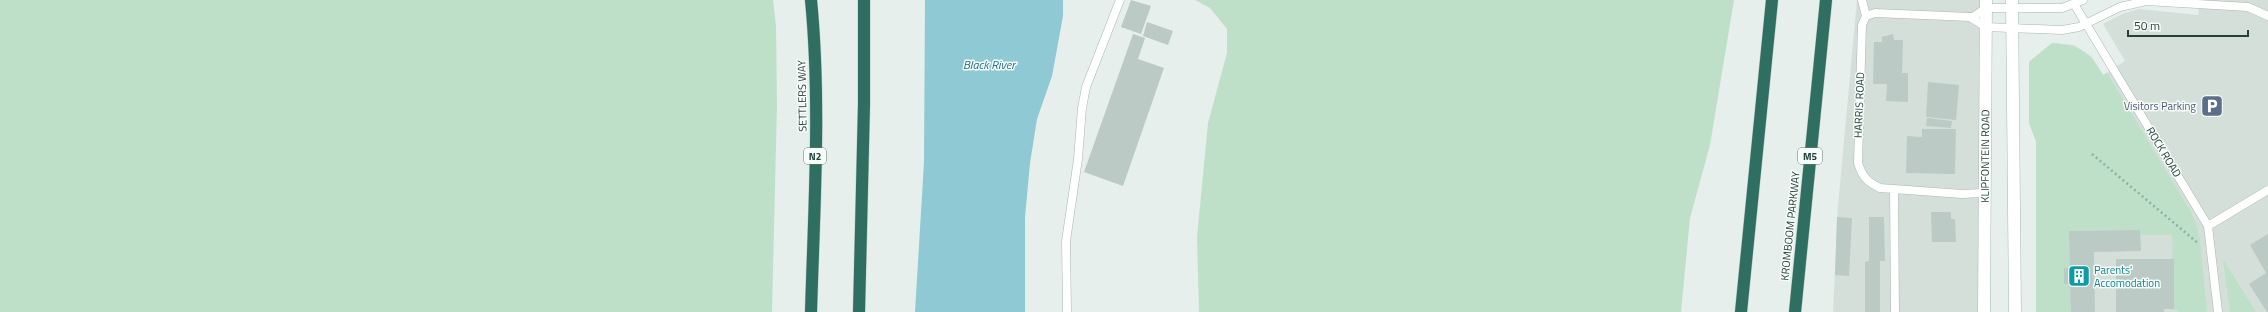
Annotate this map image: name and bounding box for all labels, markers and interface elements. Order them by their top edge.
scale bar [2128,12,2248,38]
text: 50 m [2134,16,2160,35]
water label: Black River [963,55,1017,74]
street label: SETTLERS WAY [793,60,811,132]
street label: HARRIS ROAD [1850,72,1868,138]
parking icon: Visitors Parking [2199,93,2225,119]
place label: Visitors Parking [2124,98,2196,114]
street label: KLIPFONTEIN ROAD [1977,109,1993,203]
street label: ROCK ROAD [2143,124,2185,180]
road number: N2 [804,148,826,164]
road number: M5 [1798,148,1822,164]
street label: KROMBOOM PARKWAY [1776,171,1804,281]
place label: Parents' Accomodation [2094,262,2160,291]
building icon: Parents' Accomodation [2066,263,2092,289]

